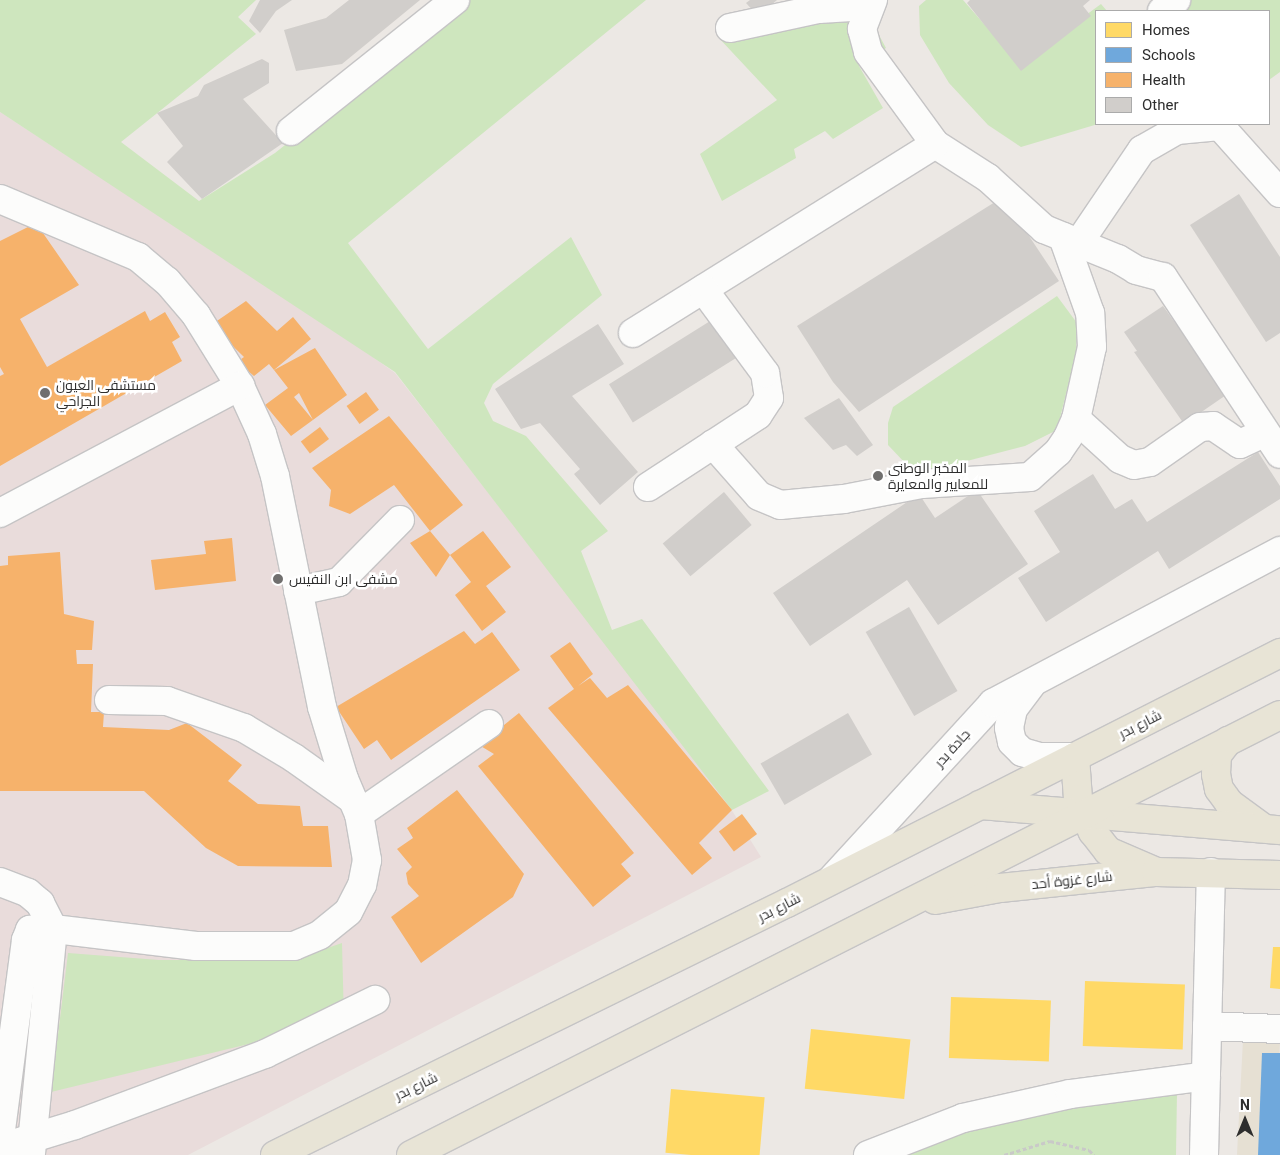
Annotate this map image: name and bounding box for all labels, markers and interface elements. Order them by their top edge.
legend [1095,10,1270,125]
text: Homes [1142,21,1190,39]
text: Schools [1142,46,1196,64]
text: Health [1142,71,1186,89]
text: Other [1142,96,1179,114]
place label: مستشفى العيون الجراحي [56,377,156,410]
marker: مستشفى العيون الجراحي [38,386,52,400]
place label: المخبر الوطني للمعايير والمعايرة [888,460,988,492]
marker: المخبر الوطني للمعايير والمعايرة [872,470,884,482]
place label: مشفى ابن النفيس [289,571,398,587]
marker: مشفى ابن النفيس [271,572,285,586]
street label: شارع بدر [1116,706,1164,742]
street label: جادة بدر [931,726,973,770]
street label: شارع غزوة أحد [1031,867,1113,893]
street label: شارع بدر [755,889,803,925]
street label: شارع بدر [392,1068,440,1104]
north arrow [1220,1095,1270,1145]
text: N [1240,1097,1250,1113]

